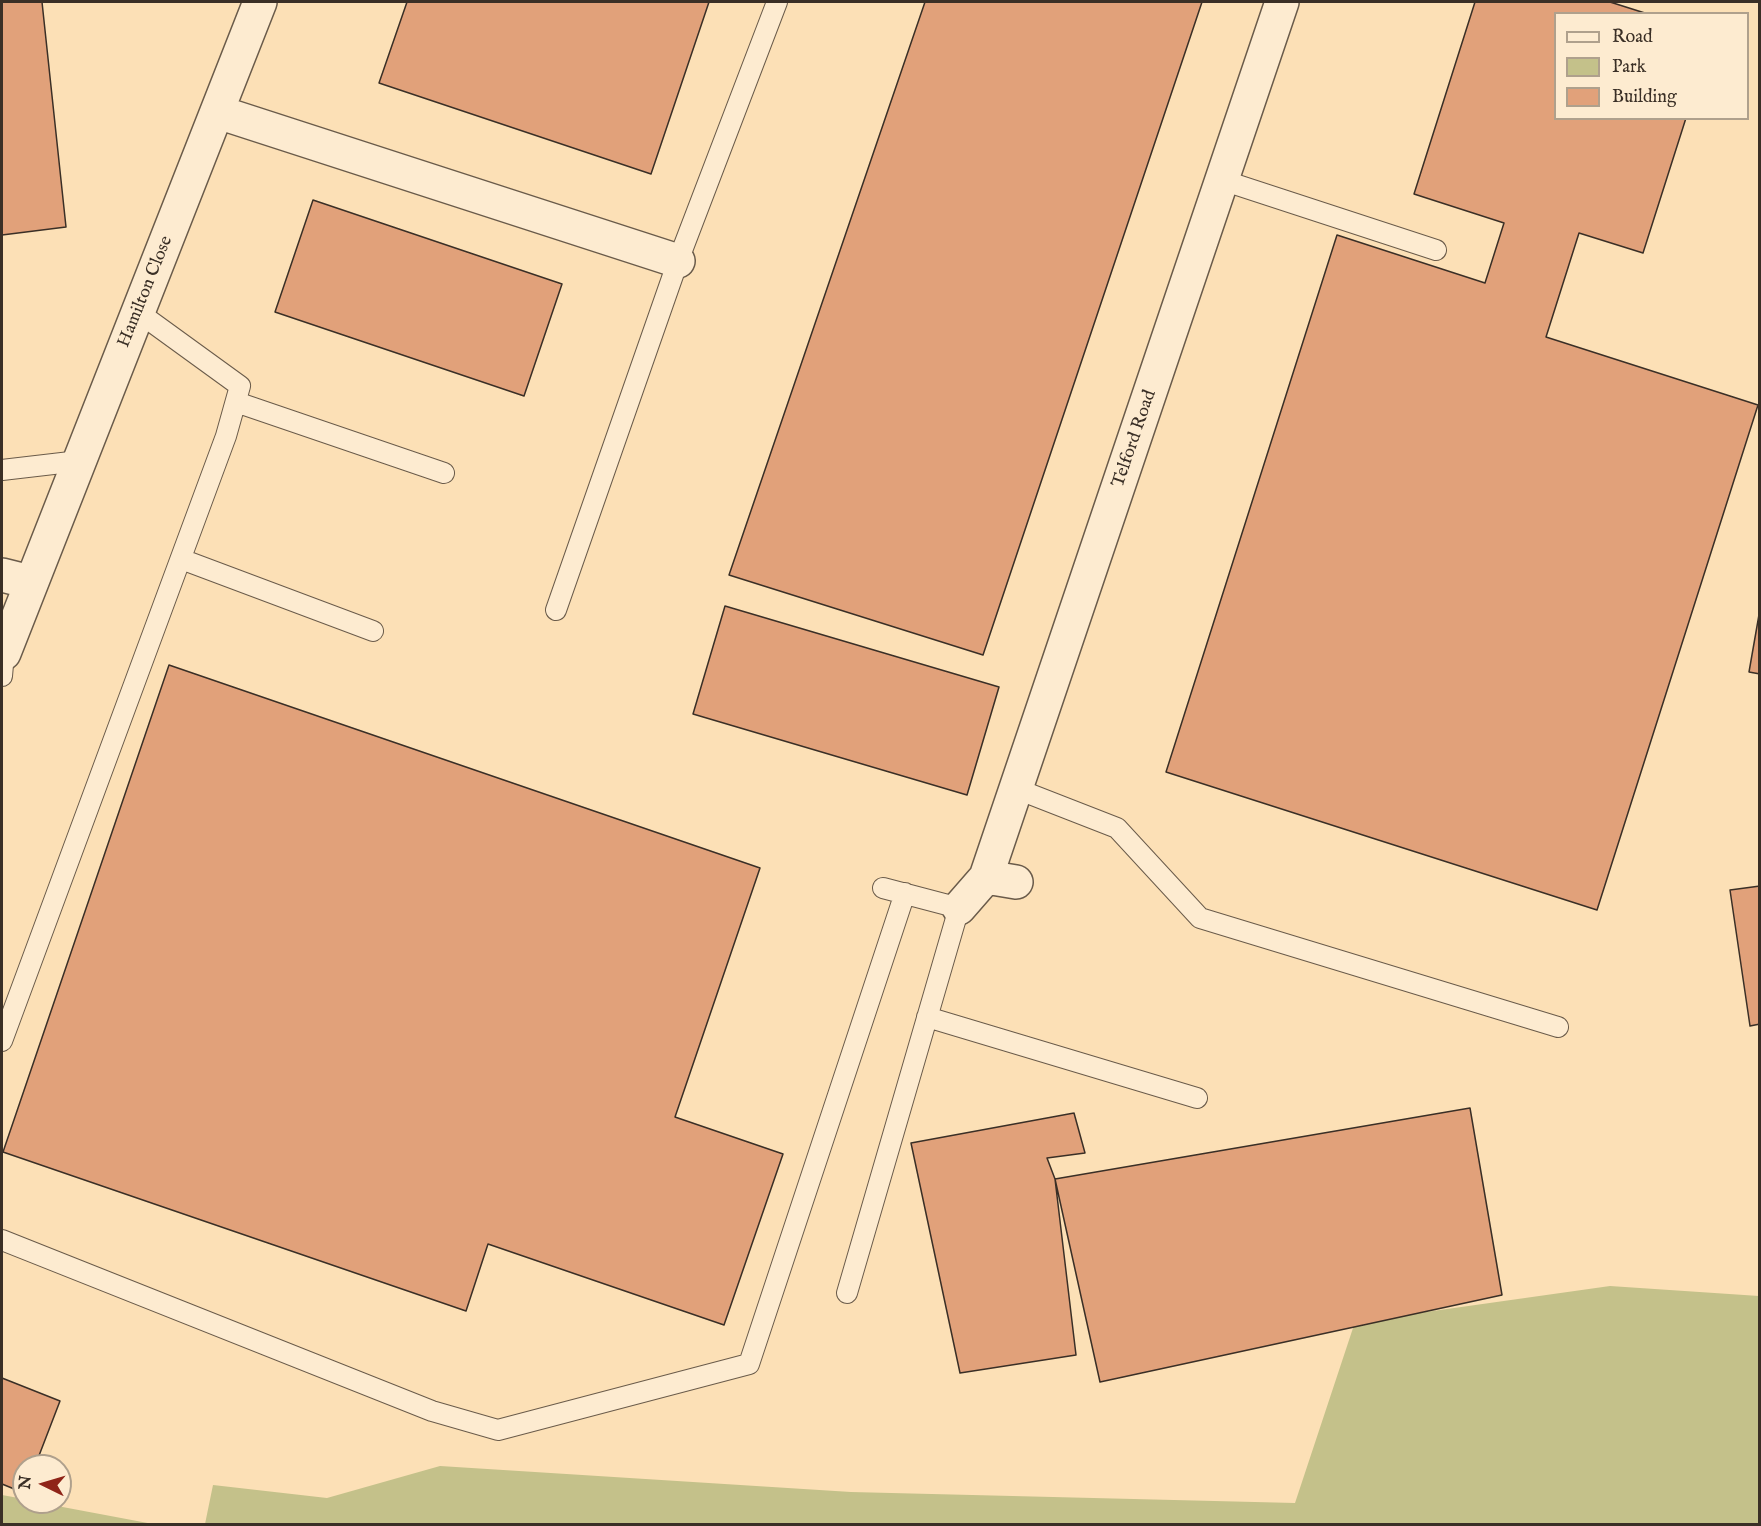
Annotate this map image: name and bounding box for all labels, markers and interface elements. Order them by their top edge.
legend [1554,12,1749,120]
text: Road [1612,26,1653,49]
text: Park [1612,56,1646,79]
text: Building [1612,86,1677,109]
street label: Hamilton Close [114,233,178,351]
street label: Telford Road [1108,387,1162,491]
north arrow [12,1454,72,1514]
text: N [15,1475,37,1490]

